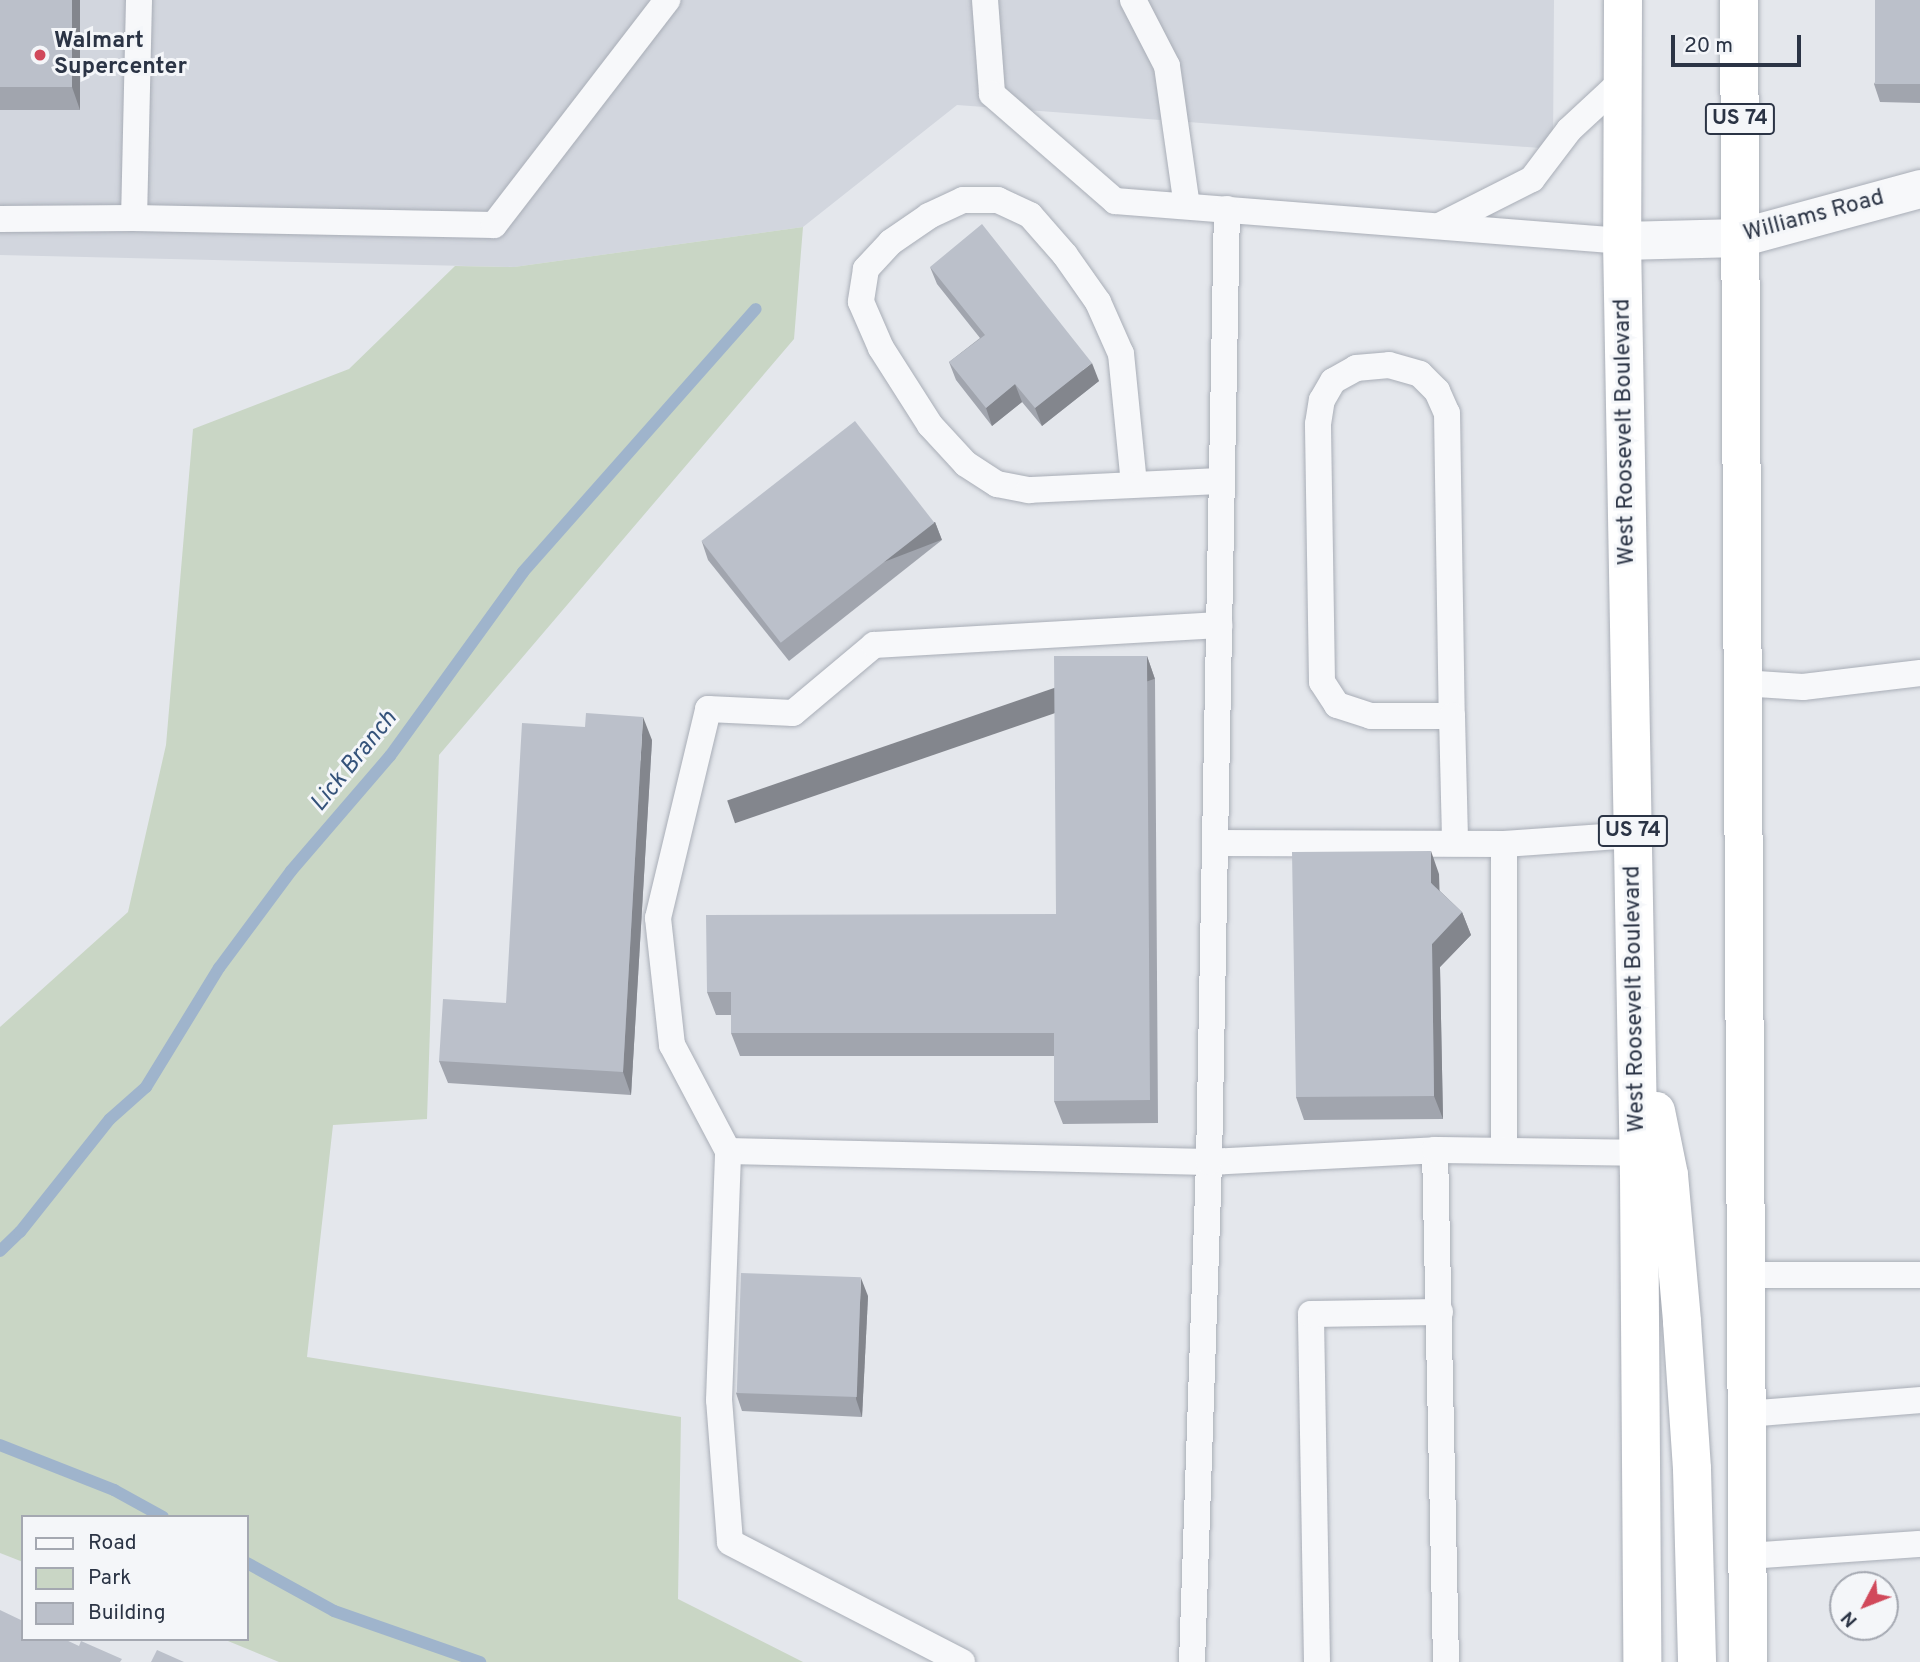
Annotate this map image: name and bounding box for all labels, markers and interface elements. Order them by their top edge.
scale bar [1675,21,1804,65]
place label: Walmart Supercenter [54,28,187,82]
text: 20 m [1684,33,1733,60]
marker: Walmart Supercenter [32,47,48,63]
road number: US 74 [1703,102,1777,136]
street label: Williams Road [1741,185,1887,249]
street label: West Roosevelt Boulevard [1610,298,1642,566]
water label: Lick Branch [306,706,404,818]
road number: US 74 [1596,814,1670,848]
street label: West Roosevelt Boulevard [1620,865,1652,1133]
legend [21,1515,248,1641]
text: Road [88,1530,137,1557]
text: Park [88,1565,131,1592]
north arrow [1829,1571,1899,1641]
text: Building [88,1600,166,1627]
text: N [1836,1606,1863,1632]

